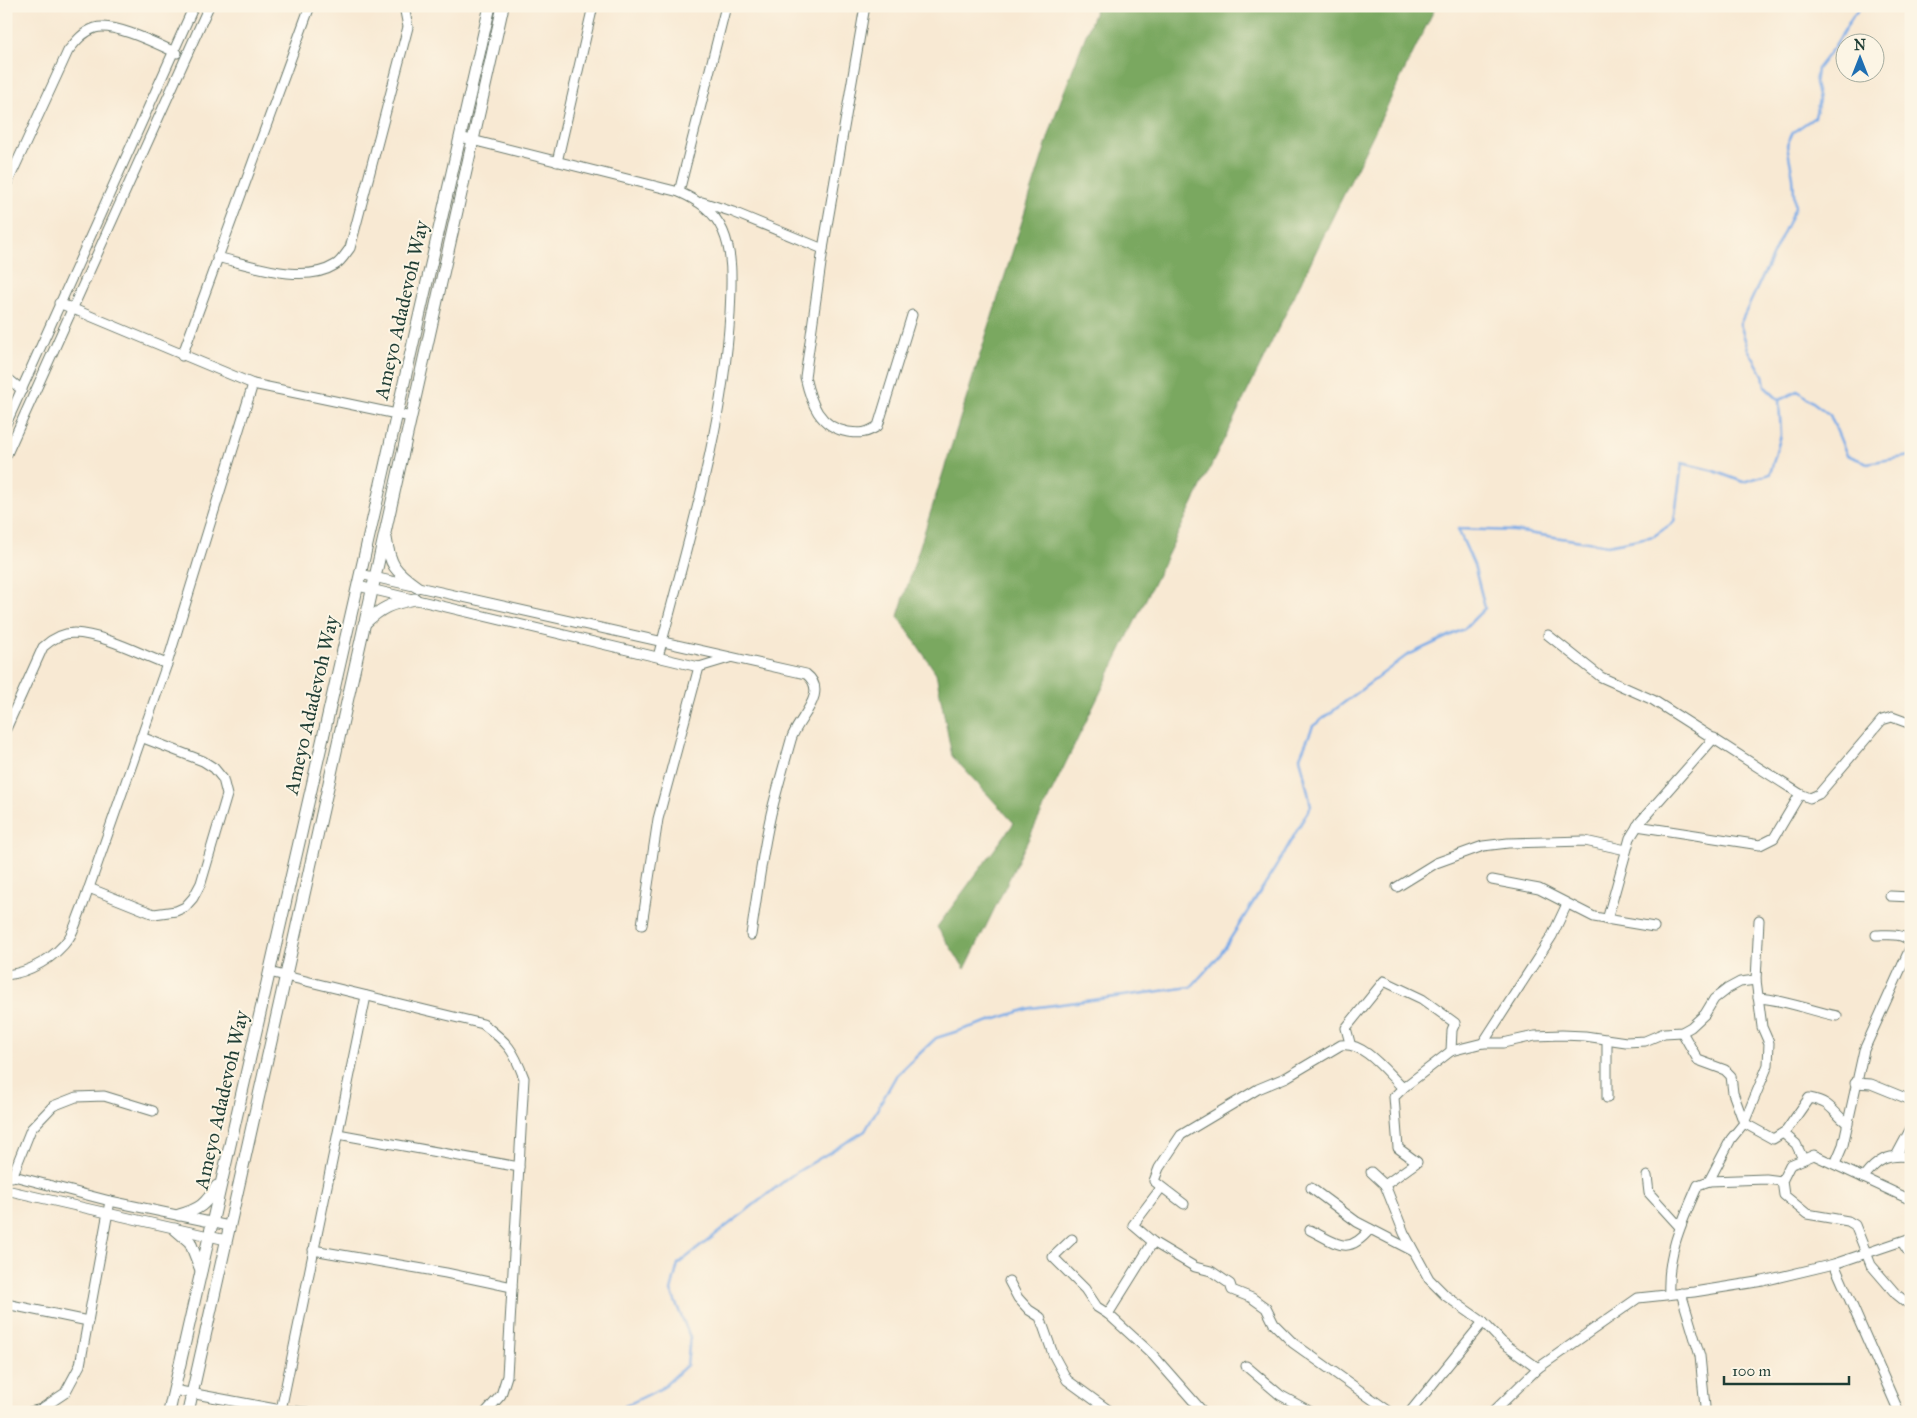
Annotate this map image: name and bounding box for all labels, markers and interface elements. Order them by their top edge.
north arrow [1834,32,1884,82]
text: N [1854,37,1866,54]
street label: Ameyo Adadevoh Way [369,218,433,403]
street label: Ameyo Adadevoh Way [279,613,343,798]
street label: Ameyo Adadevoh Way [189,1008,253,1193]
scale bar [1724,1353,1850,1385]
text: 100 m [1732,1362,1772,1380]

